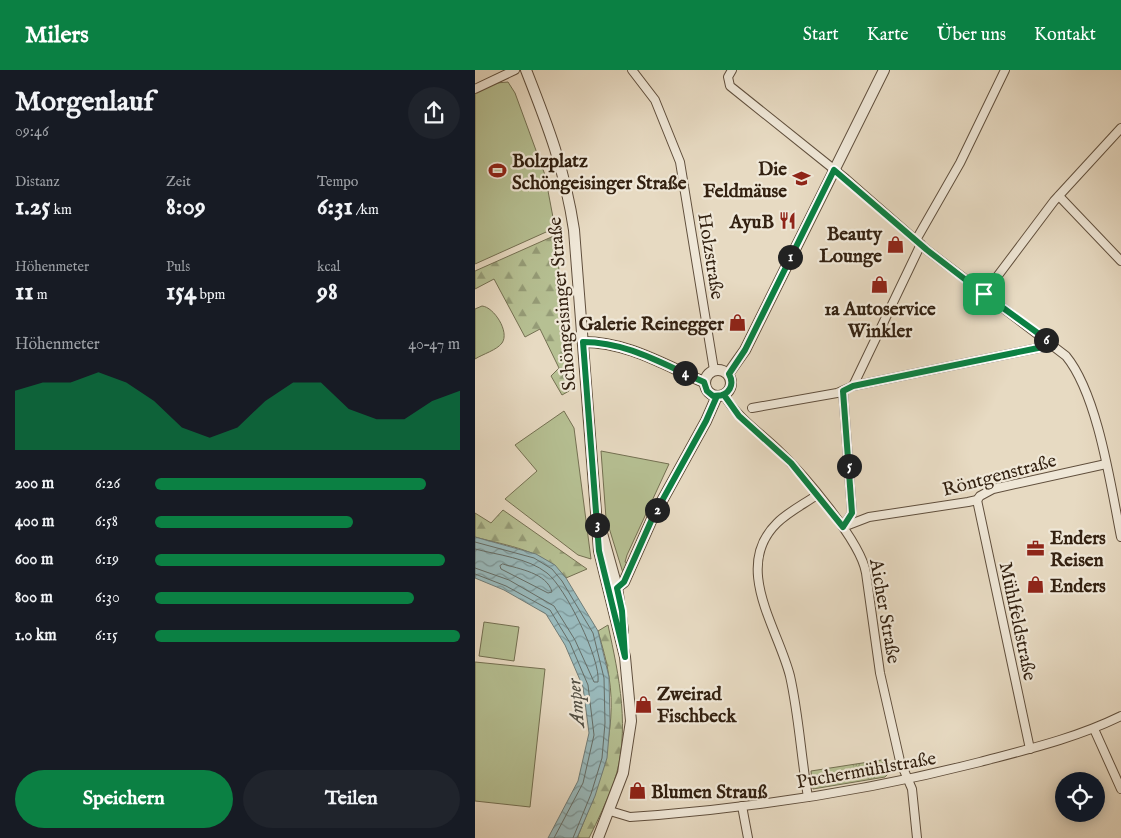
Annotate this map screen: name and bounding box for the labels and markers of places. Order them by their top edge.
place label: Bolzplatz Schöngeisinger Straße [512,150,687,196]
place label: Die Feldmäuse [703,158,787,204]
sports icon: Bolzplatz Schöngeisinger Straße [488,161,508,181]
school or university icon: Die Feldmäuse [791,169,811,189]
place label: AyuB [729,211,774,235]
restaurant icon: AyuB [778,211,798,231]
place label: Beauty Lounge [819,223,883,269]
shop icon: Beauty Lounge [886,234,906,254]
pin: 1 [777,244,803,270]
pin [963,273,1005,315]
shop icon: 1a Autoservice Winkler [870,275,890,295]
place label: 1a Autoservice Winkler [824,298,936,344]
place label: Galerie Reinegger [579,313,725,337]
shop icon: Galerie Reinegger [728,313,748,333]
pin: 6 [1033,328,1059,352]
pin: 4 [673,360,697,386]
pin: 5 [837,454,861,478]
pin: 2 [645,498,669,522]
pin: 3 [585,512,609,538]
place label: Enders Reisen [1050,527,1106,573]
office icon: Enders Reisen [1026,538,1046,558]
shop icon: Enders [1026,575,1046,595]
place label: Enders [1050,575,1106,599]
place label: Zweirad Fischbeck [657,683,737,729]
shop icon: Zweirad Fischbeck [633,694,653,714]
shop icon: Blumen Strauß [627,781,647,801]
place label: Blumen Strauß [651,781,767,805]

